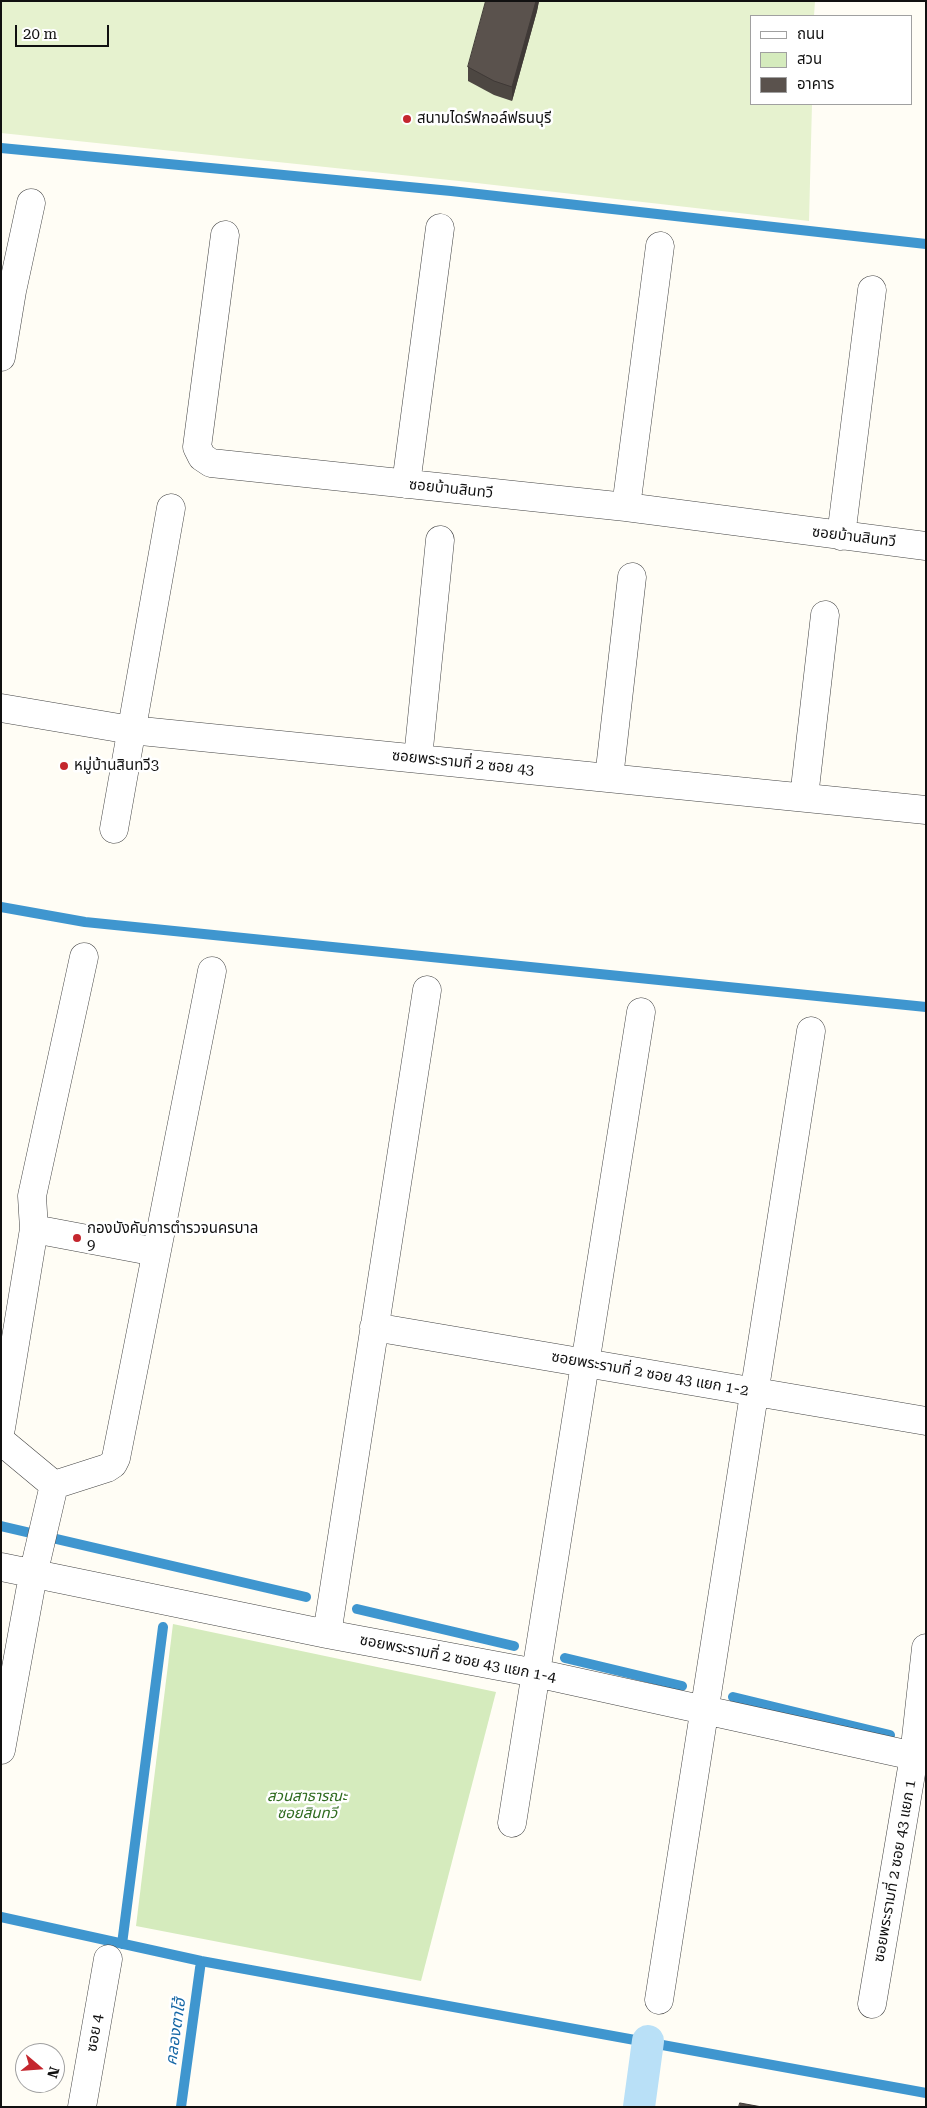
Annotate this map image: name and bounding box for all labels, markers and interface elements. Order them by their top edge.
scale bar [18,15,111,47]
legend [750,15,912,105]
text: 20 m [23,25,57,43]
text: ถนน [797,25,824,43]
text: สวน [797,50,822,68]
text: อาคาร [797,75,834,93]
place label: สนามไดร์ฟกอล์ฟธนบุรี [417,110,551,128]
marker: สนามไดร์ฟกอล์ฟธนบุรี [401,113,413,125]
street label: ซอยบ้านสินทวี [408,476,494,502]
street label: ซอยบ้านสินทวี [811,523,897,551]
street label: ซอยพระรามที่ 2 ซอย 43 [391,747,535,779]
place label: หมู่บ้านสินทวี3 [74,757,159,775]
marker: หมู่บ้านสินทวี3 [58,760,70,772]
place label: กองบังคับการตำรวจนครบาล 9 [87,1220,258,1255]
marker: กองบังคับการตำรวจนครบาล 9 [71,1232,83,1244]
street label: ซอยพระรามที่ 2 ซอย 43 แยก 1-2 [550,1348,750,1400]
street label: ซอยพระรามที่ 2 ซอย 43 แยก 1-4 [358,1631,558,1687]
street label: ซอยพระรามที่ 2 ซอย 43 แยก 1 [870,1778,920,1964]
park label: สวนสาธารณะ ซอยสินทวี [267,1788,347,1823]
water label: คลองตาโฮ้ [162,1997,190,2067]
street label: ซอย 4 [83,2013,107,2053]
north arrow [15,2043,65,2093]
text: N [44,2065,63,2080]

